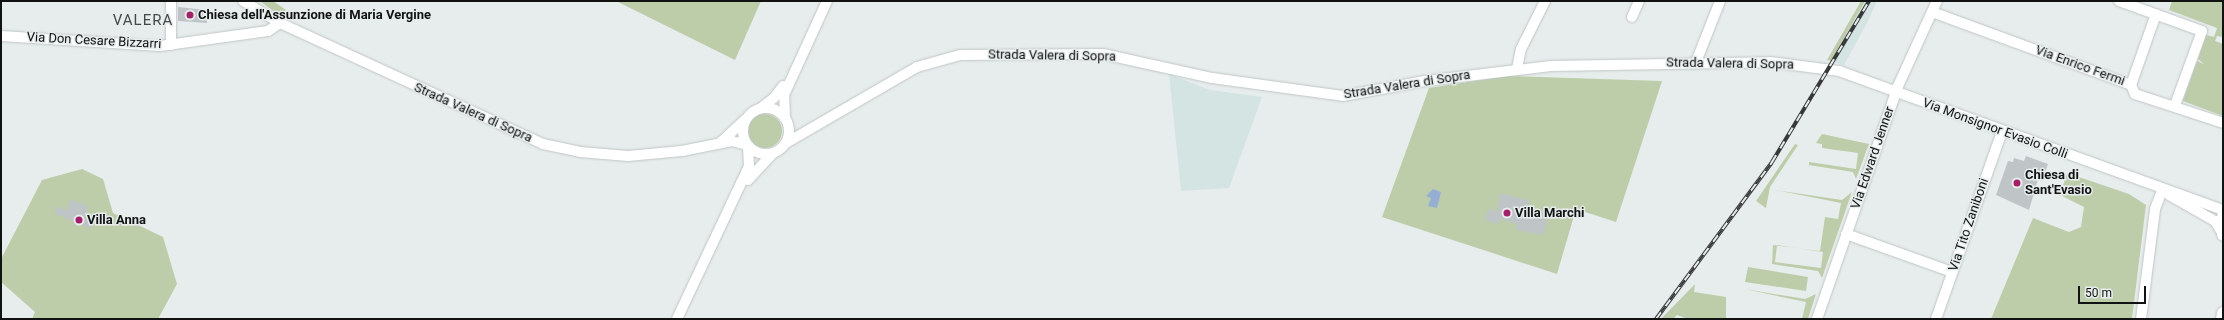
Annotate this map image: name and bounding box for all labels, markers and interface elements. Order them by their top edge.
place label: Chiesa dell'Assunzione di Maria Vergine [198,7,431,23]
marker: Chiesa dell'Assunzione di Maria Vergine [185,10,195,20]
district label: VALERA [113,12,173,30]
street label: Via Don Cesare Bizzarri [26,30,162,52]
street label: Via Enrico Fermi [2033,43,2127,89]
street label: Strada Valera di Sopra [988,47,1116,65]
street label: Strada Valera di Sopra [1666,55,1794,73]
street label: Strada Valera di Sopra [1343,67,1471,103]
street label: Strada Valera di Sopra [411,80,535,146]
street label: Via Monsignor Evasio Colli [1920,95,2070,163]
street label: Via Edward Jenner [1848,105,1898,211]
place label: Chiesa di Sant'Evasio [2025,168,2092,199]
street label: Via Tito Zaniboni [1946,176,1992,274]
marker: Chiesa di Sant'Evasio [2012,178,2022,188]
place label: Villa Marchi [1515,205,1584,221]
marker: Villa Marchi [1502,208,1512,218]
place label: Villa Anna [87,212,146,228]
marker: Villa Anna [74,215,84,225]
scale bar [2080,278,2148,304]
text: 50 m [2085,286,2112,300]

